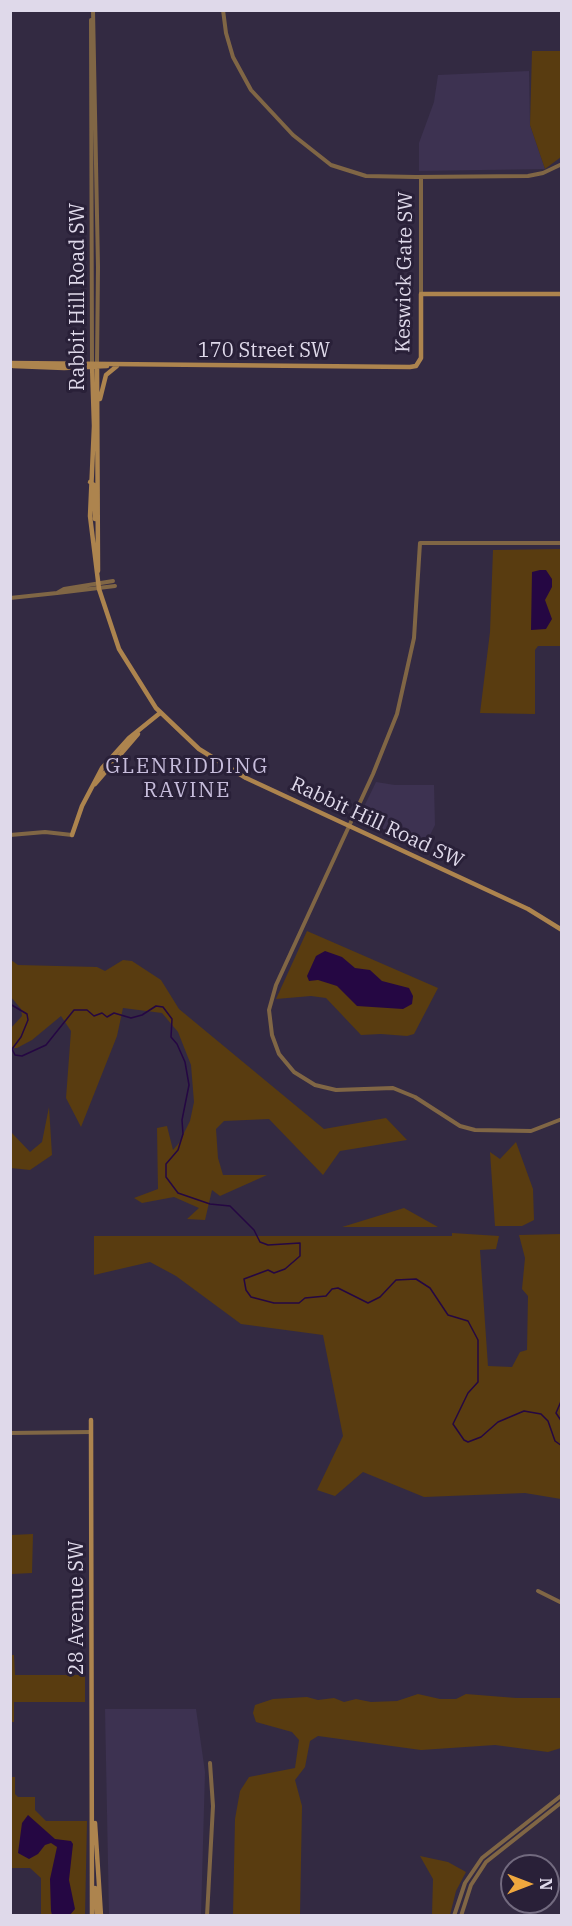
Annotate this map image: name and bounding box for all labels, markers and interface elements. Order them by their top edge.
street label: Keswick Gate SW [392,191,418,353]
street label: Rabbit Hill Road SW [66,203,90,391]
street label: 170 Street SW [198,339,330,363]
district label: GLENRIDDING RAVINE [105,754,269,804]
street label: Rabbit Hill Road SW [287,772,467,874]
street label: 28 Avenue SW [65,1541,89,1675]
north arrow [500,1854,560,1914]
text: N [536,1878,556,1890]

